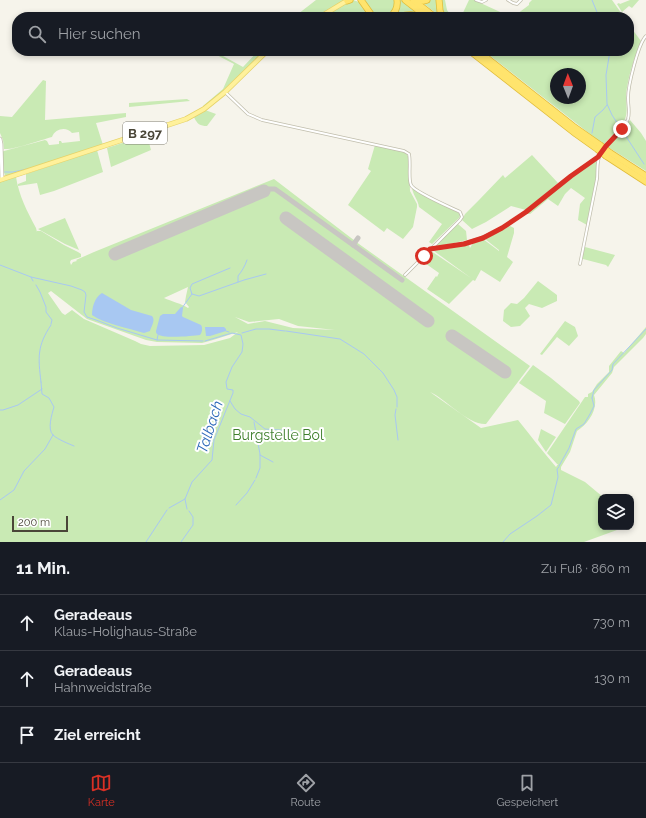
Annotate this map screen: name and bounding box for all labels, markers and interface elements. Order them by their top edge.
search box [12,12,634,56]
icon: search [26,23,48,45]
text: Hier suchen [58,25,141,43]
north arrow [550,68,586,104]
route end [613,120,631,138]
road number: B 297 [123,122,167,144]
route start [415,247,433,265]
water label: Talbach [193,398,227,456]
park label: Burgstelle Bol [232,427,324,443]
map controls [598,494,634,530]
button: layers [598,494,634,530]
scale bar [12,514,68,533]
text: 200 m [18,516,50,529]
text: 11 Min. [16,558,70,578]
text: Zu Fuß · 860 m [541,561,630,576]
text: Geradeaus [54,606,132,624]
icon: ahead [16,612,38,634]
text: 730 m [593,615,630,630]
text: Klaus-Holighaus-Straße [54,624,197,639]
text: Geradeaus [54,662,132,680]
icon: ahead [16,668,38,690]
text: 130 m [594,671,630,686]
text: Hahnweidstraße [54,680,152,695]
icon: arrive [16,724,38,746]
text: Ziel erreicht [54,726,141,744]
tab: Karte [88,772,115,809]
tab: Route [291,772,321,809]
tab: Gespeichert [496,772,558,809]

